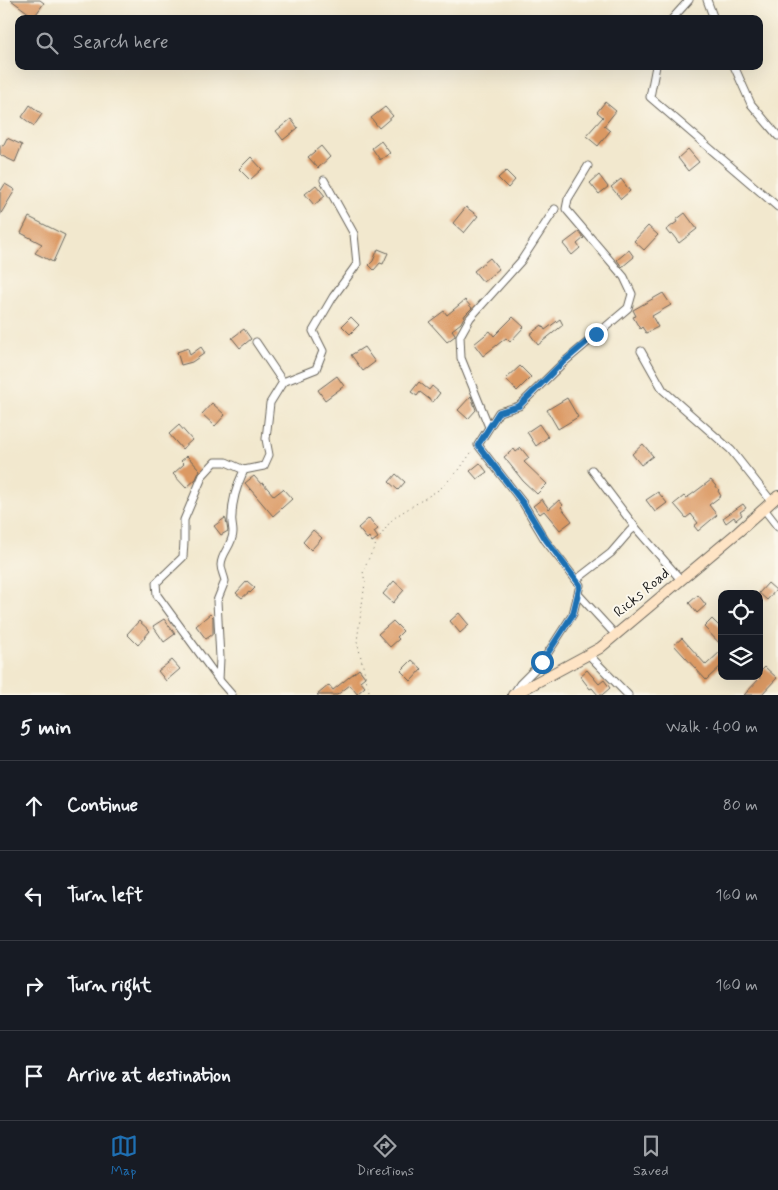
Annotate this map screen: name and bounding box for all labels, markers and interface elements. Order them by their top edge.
search box [15,15,763,70]
icon: search [33,29,61,57]
text: Search here [73,30,169,55]
route end [585,323,608,346]
street label: Ricks Road [610,564,674,622]
map controls [718,590,763,680]
button: locate [718,590,763,635]
button: layers [718,635,763,680]
route start [531,651,554,674]
text: 5 min [20,714,72,742]
text: Walk · 400 m [666,717,758,738]
icon: ahead [20,792,48,820]
text: Continue [67,793,138,818]
text: 80 m [723,795,758,816]
icon: left [20,882,48,910]
text: Turn left [67,883,143,908]
text: 160 m [715,885,758,906]
icon: right [20,972,48,1000]
text: Turn right [67,973,151,998]
text: 160 m [715,975,758,996]
icon: arrive [20,1062,48,1090]
text: Arrive at destination [67,1063,231,1088]
tab: Map [110,1132,138,1180]
tab: Directions [357,1132,414,1180]
tab: Saved [633,1132,668,1180]

